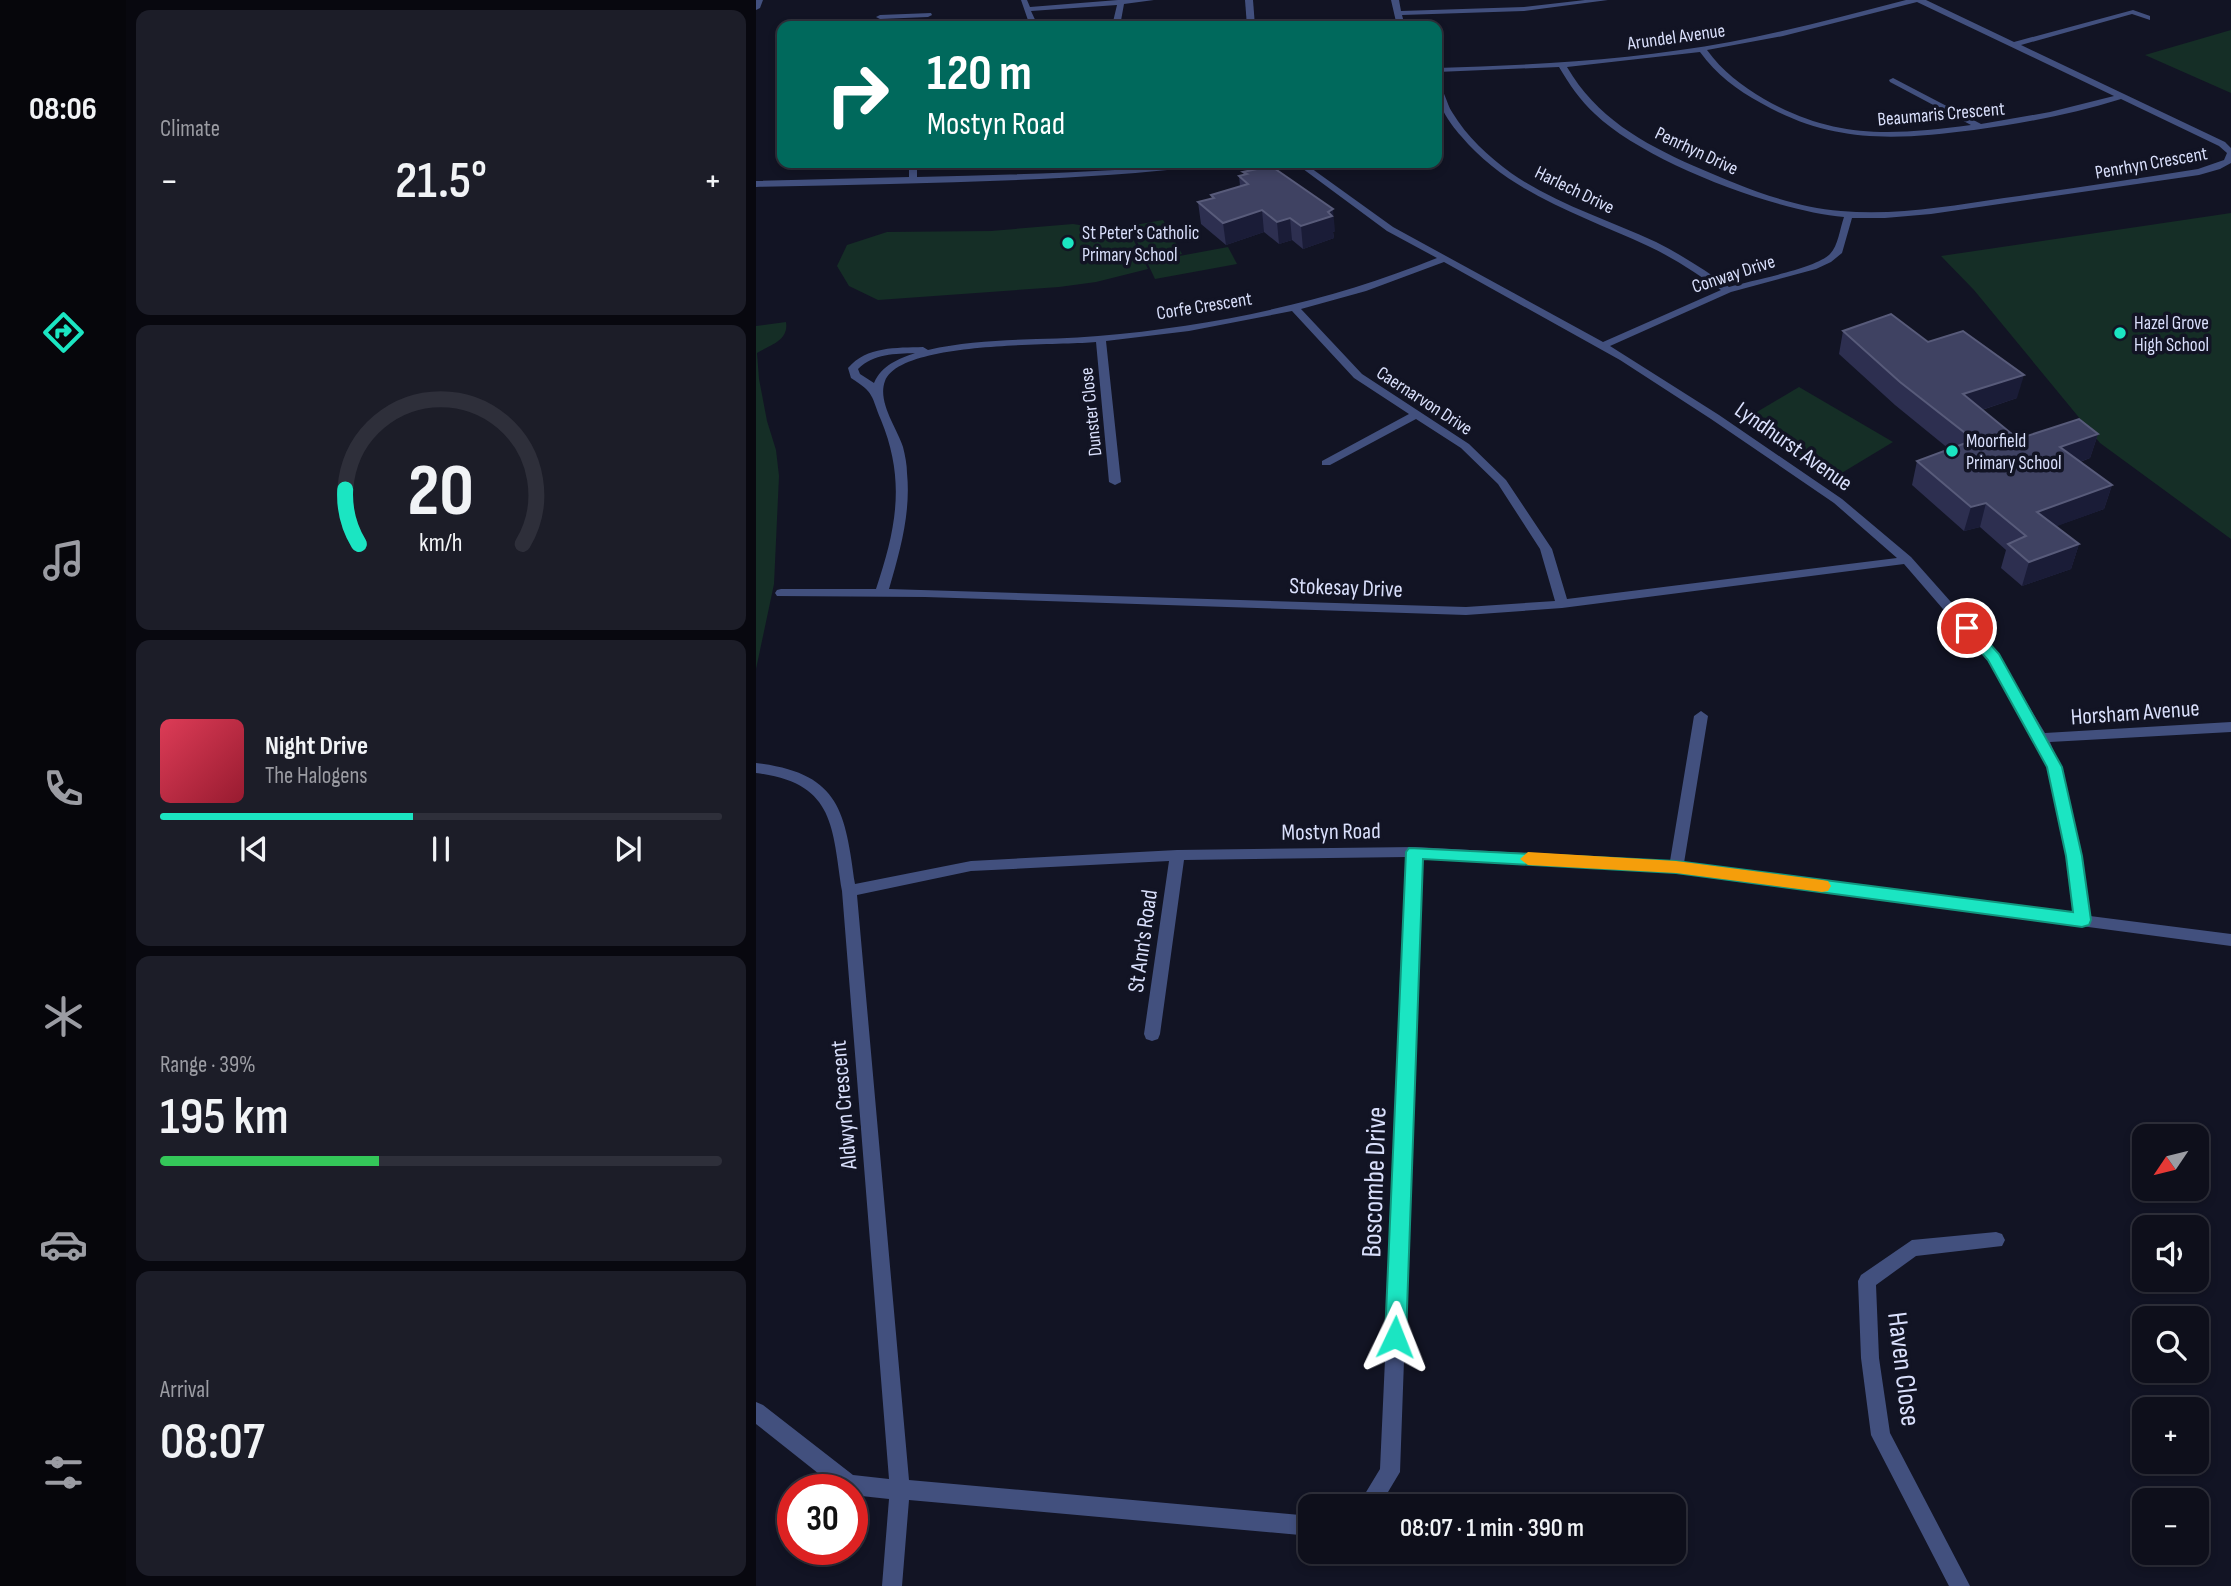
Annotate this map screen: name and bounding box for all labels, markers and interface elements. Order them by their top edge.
street label: Arundel Avenue [1625,19,1727,56]
text: 120 m [927,45,1032,104]
icon: right [812,49,903,140]
text: 08:06 [29,90,97,129]
street label: Beaumaris Crescent [1877,97,2006,132]
text: Mostyn Road [927,105,1065,144]
text: Climate [160,115,220,143]
street label: Penrhyn Drive [1651,122,1742,181]
street label: Penrhyn Crescent [2093,142,2209,185]
text: 21.5° [395,150,487,213]
text: − [160,159,179,204]
text: + [703,159,722,204]
street label: Harlech Drive [1531,161,1618,219]
place label: St Peter's Catholic Primary School [1082,222,1199,267]
marker: St Peter's Catholic Primary School [1060,235,1076,251]
street label: Conway Drive [1689,250,1778,299]
street label: Corfe Crescent [1155,288,1254,325]
icon: directions [39,308,88,357]
place label: Hazel Grove High School [2134,312,2209,357]
marker: Hazel Grove High School [2112,325,2128,341]
street label: Caernarvon Drive [1372,362,1476,441]
street label: Dunster Close [1075,366,1108,457]
street label: Lyndhurst Avenue [1729,396,1858,498]
place label: Moorfield Primary School [1966,430,2062,475]
marker: Moorfield Primary School [1944,443,1960,459]
text: 20 [408,448,474,536]
text: km/h [419,528,463,559]
icon: music [39,536,88,585]
street label: Stokesay Drive [1289,572,1403,604]
pin [1937,598,1997,658]
icon: arrive [1948,609,1986,647]
street label: Horsham Avenue [2070,695,2200,731]
text: Night Drive [265,731,368,762]
text: The Halogens [265,762,368,790]
icon: phone [39,764,88,813]
street label: Mostyn Road [1281,817,1381,847]
icon: previous [235,830,273,868]
icon: pause [422,830,460,868]
icon: next [609,830,647,868]
street label: St Ann's Road [1122,888,1164,994]
icon: climate [39,992,88,1041]
street label: Aldwyn Crescent [824,1039,864,1172]
text: Range · 39% [160,1051,256,1079]
text: 195 km [160,1086,289,1149]
street label: Boscombe Drive [1355,1106,1394,1258]
north arrow [2132,1124,2208,1200]
map controls [2132,1124,2209,1565]
button: sound [2132,1215,2209,1292]
icon: car [39,1220,88,1269]
position arrow [1358,1300,1432,1374]
button: search [2132,1306,2209,1383]
street label: Haven Close [1880,1310,1927,1428]
text: Arrival [160,1376,209,1404]
button: + [2132,1397,2209,1474]
text: 08:07 [160,1411,265,1474]
icon: filters [39,1448,88,1497]
speed limit sign: 30 [777,1474,868,1565]
button: − [2132,1488,2209,1565]
text: 08:07 · 1 min · 390 m [1400,1513,1584,1544]

